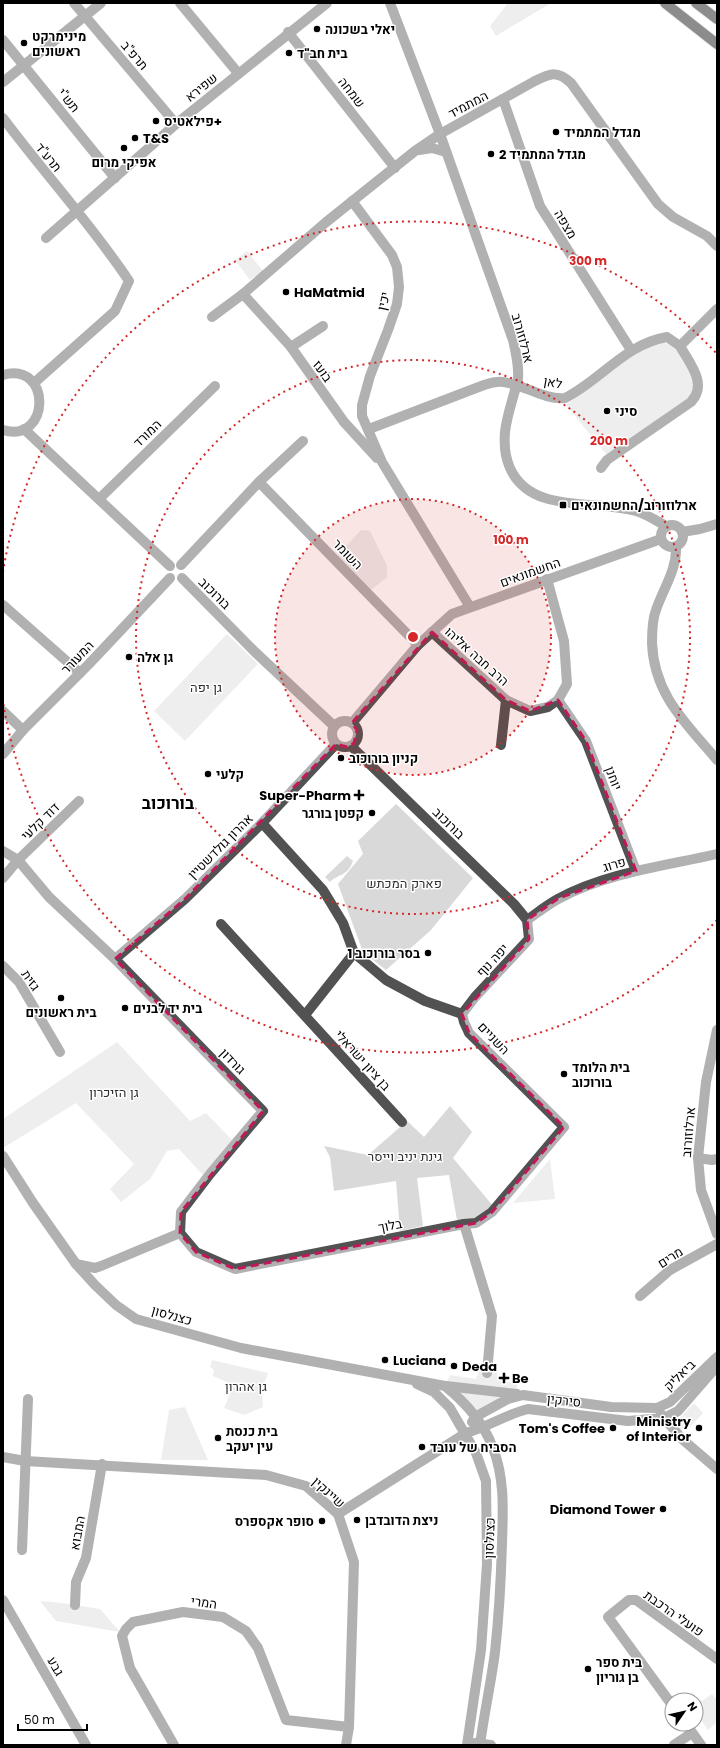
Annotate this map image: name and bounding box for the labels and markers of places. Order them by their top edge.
place label: יאלי בשכונה [325,20,395,39]
marker: יאלי בשכונה [312,24,322,34]
place label: מינימרקט ראשונים [32,27,86,61]
marker: מינימרקט ראשונים [19,38,29,48]
place label: בית חב"ד [297,44,348,63]
marker: בית חב"ד [284,48,294,58]
place label: פילאטיס+ [164,112,222,131]
marker: פילאטיס+ [151,116,161,126]
place label: מגדל המתמיד [564,123,641,142]
marker: מגדל המתמיד [551,127,561,137]
place label: T&S [143,129,169,148]
marker: T&S [130,133,140,143]
marker: אפיקי מרום [119,143,129,153]
place label: מגדל המתמיד 2 [499,145,586,164]
marker: מגדל המתמיד 2 [486,149,496,159]
place label: אפיקי מרום [91,153,157,172]
place label: HaMatmid [294,283,365,302]
marker: HaMatmid [281,287,291,297]
place label: סיני [615,402,637,421]
marker: סיני [602,406,612,416]
place label: ארלוזורוב/החשמונאים [571,496,697,515]
marker: ארלוזורוב/החשמונאים [558,500,568,510]
centre of rings [406,630,420,644]
place label: גן אלה [137,648,174,667]
marker: גן אלה [124,652,134,662]
place label: קניון בורוכוב [349,749,418,768]
marker: קניון בורוכוב [336,753,346,763]
place label: קלעי [216,765,244,784]
marker: קלעי [203,769,213,779]
place label: Super-Pharm [259,786,351,805]
marker: Super-Pharm [354,790,364,800]
place label: קפטן בורגר [302,804,364,823]
marker: קפטן בורגר [367,808,377,818]
place label: בסר בורוכוב 1 [348,944,420,963]
marker: בסר בורוכוב 1 [423,948,433,958]
marker: בית ראשונים [56,993,66,1003]
place label: בית יד לבנים [133,999,202,1018]
place label: בית ראשונים [25,1003,97,1022]
marker: בית יד לבנים [120,1003,130,1013]
place label: בית הלומד בורוכוב [572,1058,630,1092]
marker: בית הלומד בורוכוב [559,1069,569,1079]
place label: Luciana [393,1351,446,1370]
marker: Luciana [380,1355,390,1365]
place label: Deda [462,1357,497,1376]
marker: Deda [449,1361,459,1371]
place label: Be [512,1369,529,1388]
marker: Be [499,1373,509,1383]
place label: Ministry of Interior [626,1412,692,1446]
place label: Tom's Coffee [519,1419,605,1438]
place label: בית כנסת עין יעקב [226,1422,278,1456]
marker: Tom's Coffee [608,1423,618,1433]
marker: Ministry of Interior [694,1423,704,1433]
marker: בית כנסת עין יעקב [213,1433,223,1443]
place label: הסביח של עובד [430,1438,516,1457]
marker: הסביח של עובד [417,1442,427,1452]
place label: Diamond Tower [550,1500,655,1519]
marker: Diamond Tower [658,1504,668,1514]
place label: ניצת הדובדבן [365,1511,438,1530]
place label: סופר אקספרס [235,1512,314,1531]
marker: ניצת הדובדבן [352,1515,362,1525]
marker: סופר אקספרס [317,1516,327,1526]
place label: בית ספר בן גוריון [596,1653,642,1687]
marker: בית ספר בן גוריון [583,1664,593,1674]

